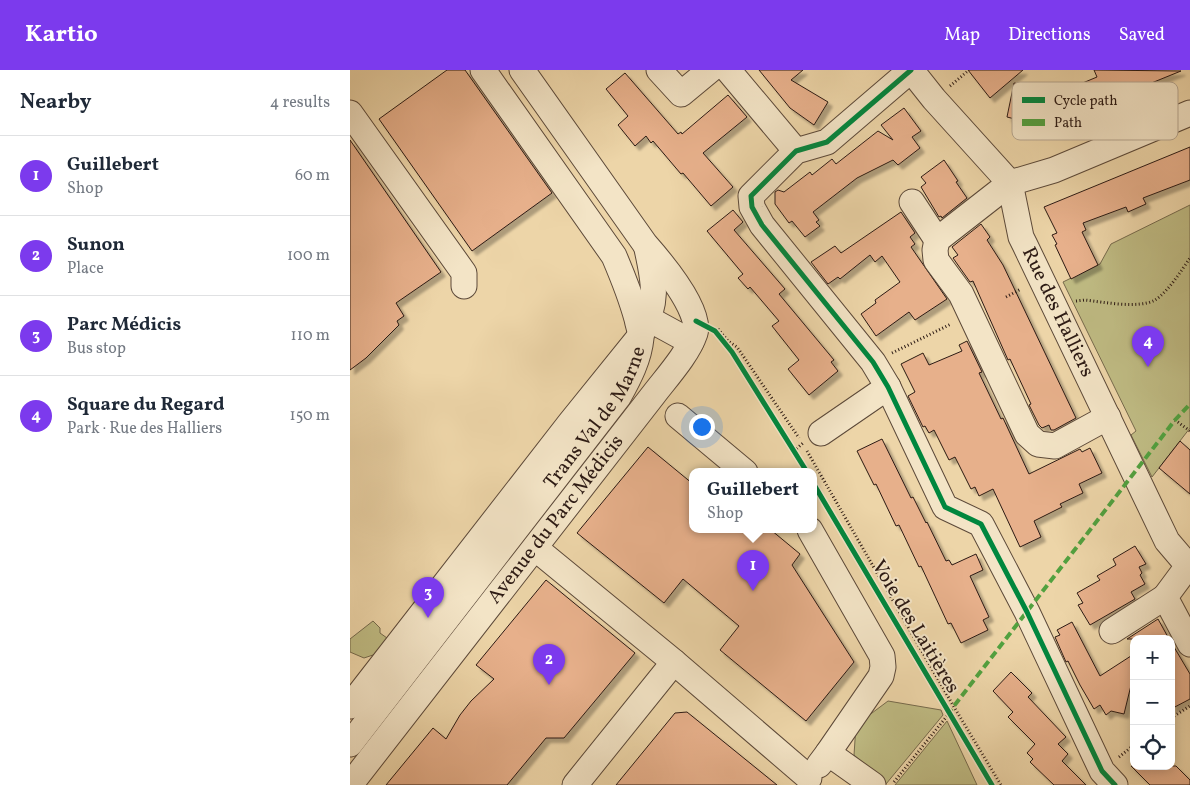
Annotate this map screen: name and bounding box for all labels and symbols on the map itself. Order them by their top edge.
legend [1012,82,1178,140]
text: Cycle path [1054,92,1118,111]
text: Path [1054,114,1082,133]
street label: Rue des Halliers [1014,243,1100,382]
pin: 4 [1132,326,1164,367]
street label: Trans Val de Marne [538,344,653,496]
your location [689,414,715,440]
street label: Avenue du Parc Médicis [481,429,631,610]
pin: 1 [737,550,769,591]
street label: Voie des Laitières [864,555,966,699]
pin: 3 [412,577,444,618]
pin: 2 [533,644,565,685]

